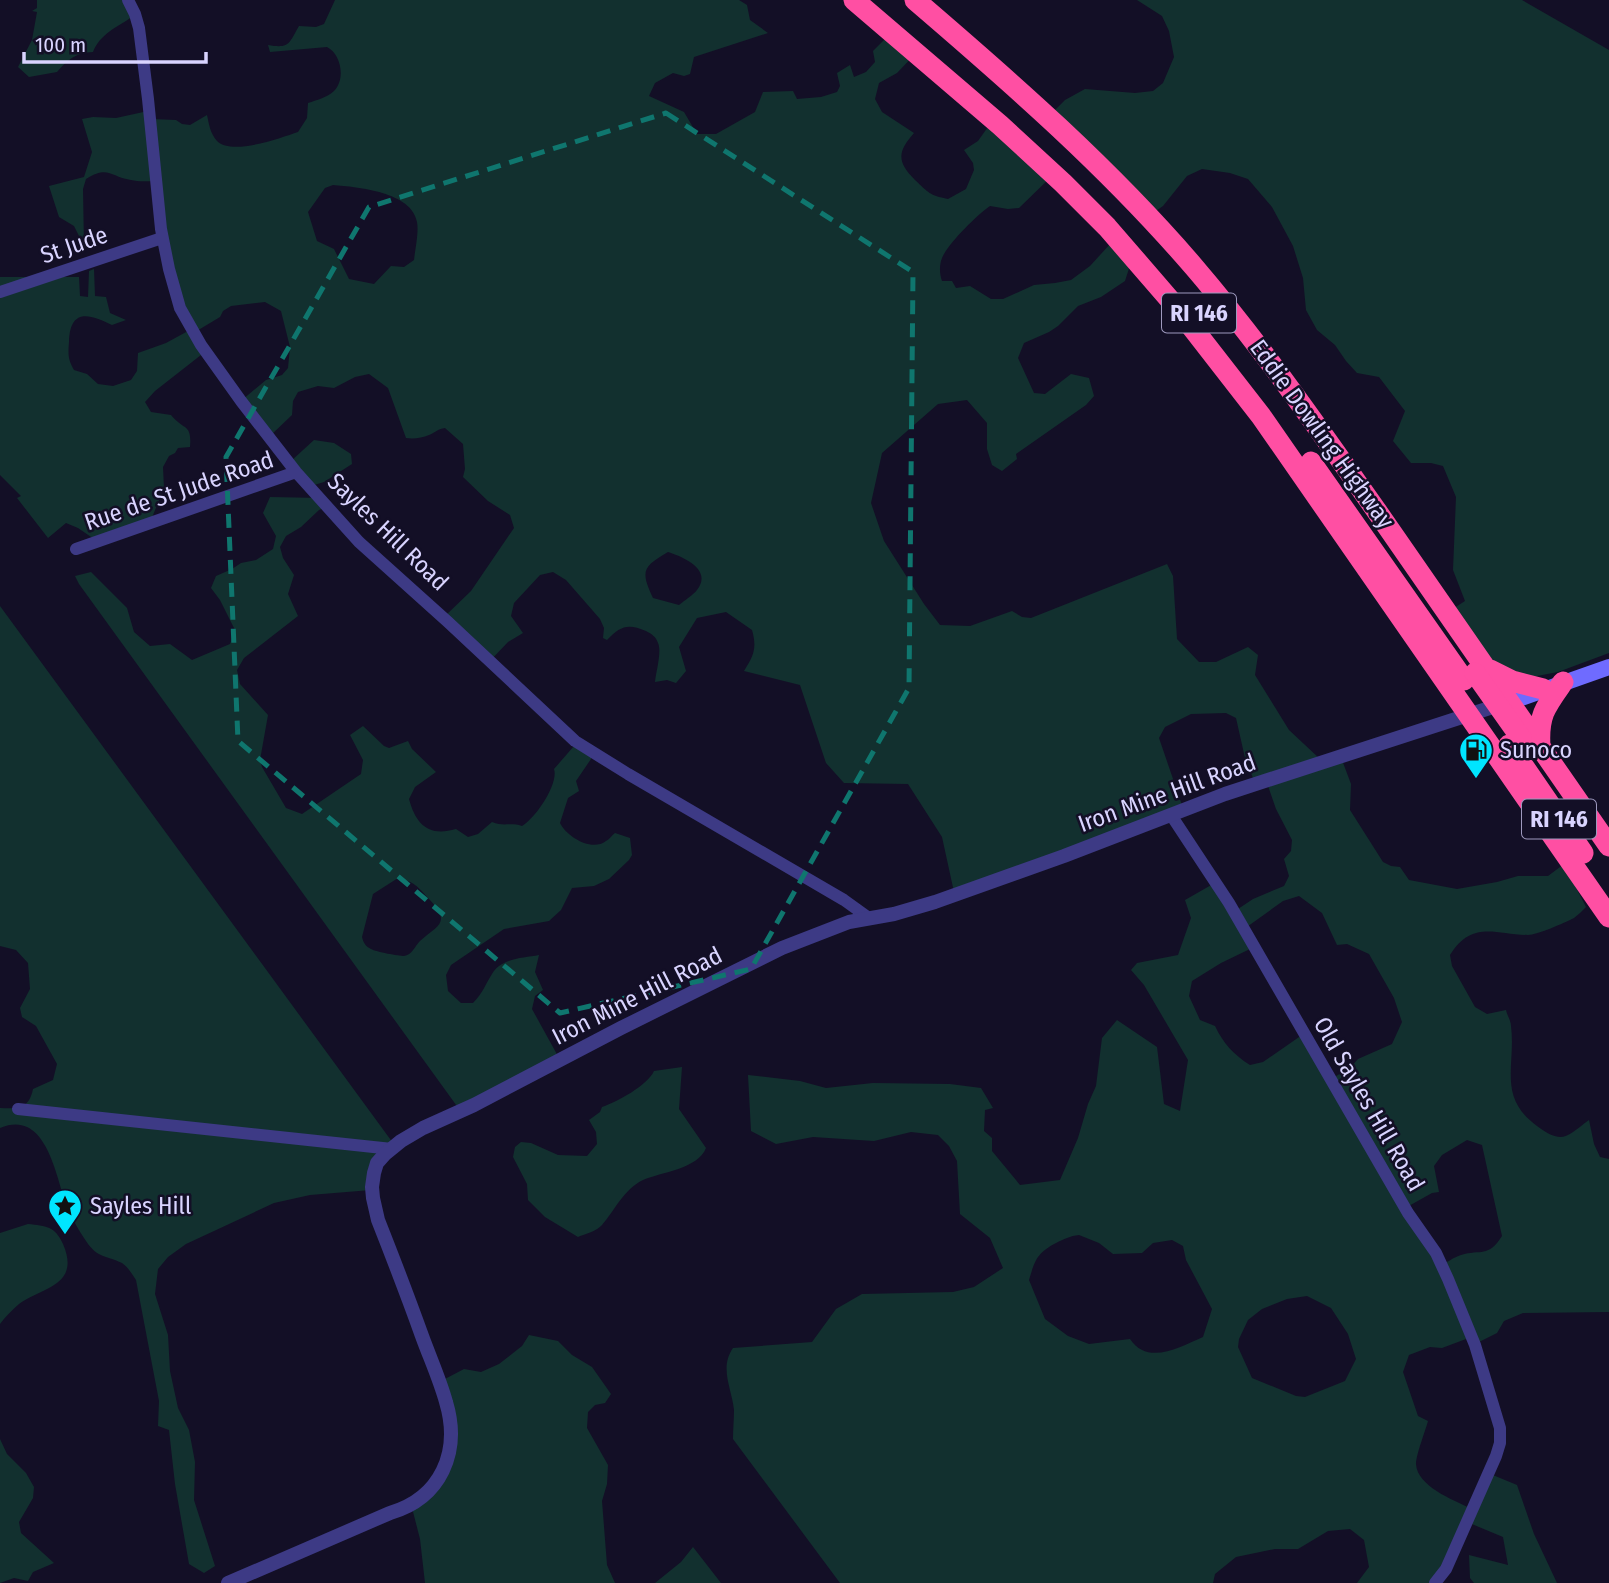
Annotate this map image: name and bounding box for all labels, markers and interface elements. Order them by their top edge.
scale bar [24,21,206,65]
text: 100 m [35,32,86,58]
street label: St Jude [37,220,111,270]
road number: RI 146 [1162,294,1236,332]
street label: Eddie Dowling Highway [1244,334,1400,534]
street label: Rue de St Jude Road [81,446,277,536]
street label: Sayles Hill Road [322,468,454,596]
fuel station icon: Sunoco [1457,731,1495,780]
place label: Sunoco [1500,736,1572,764]
street label: Iron Mine Hill Road [1074,748,1260,838]
road number: RI 146 [1522,800,1596,838]
street label: Iron Mine Hill Road [547,941,727,1051]
street label: Old Sayles Hill Road [1308,1012,1430,1196]
place icon: Sayles Hill [46,1187,84,1236]
place label: Sayles Hill [90,1192,191,1220]

